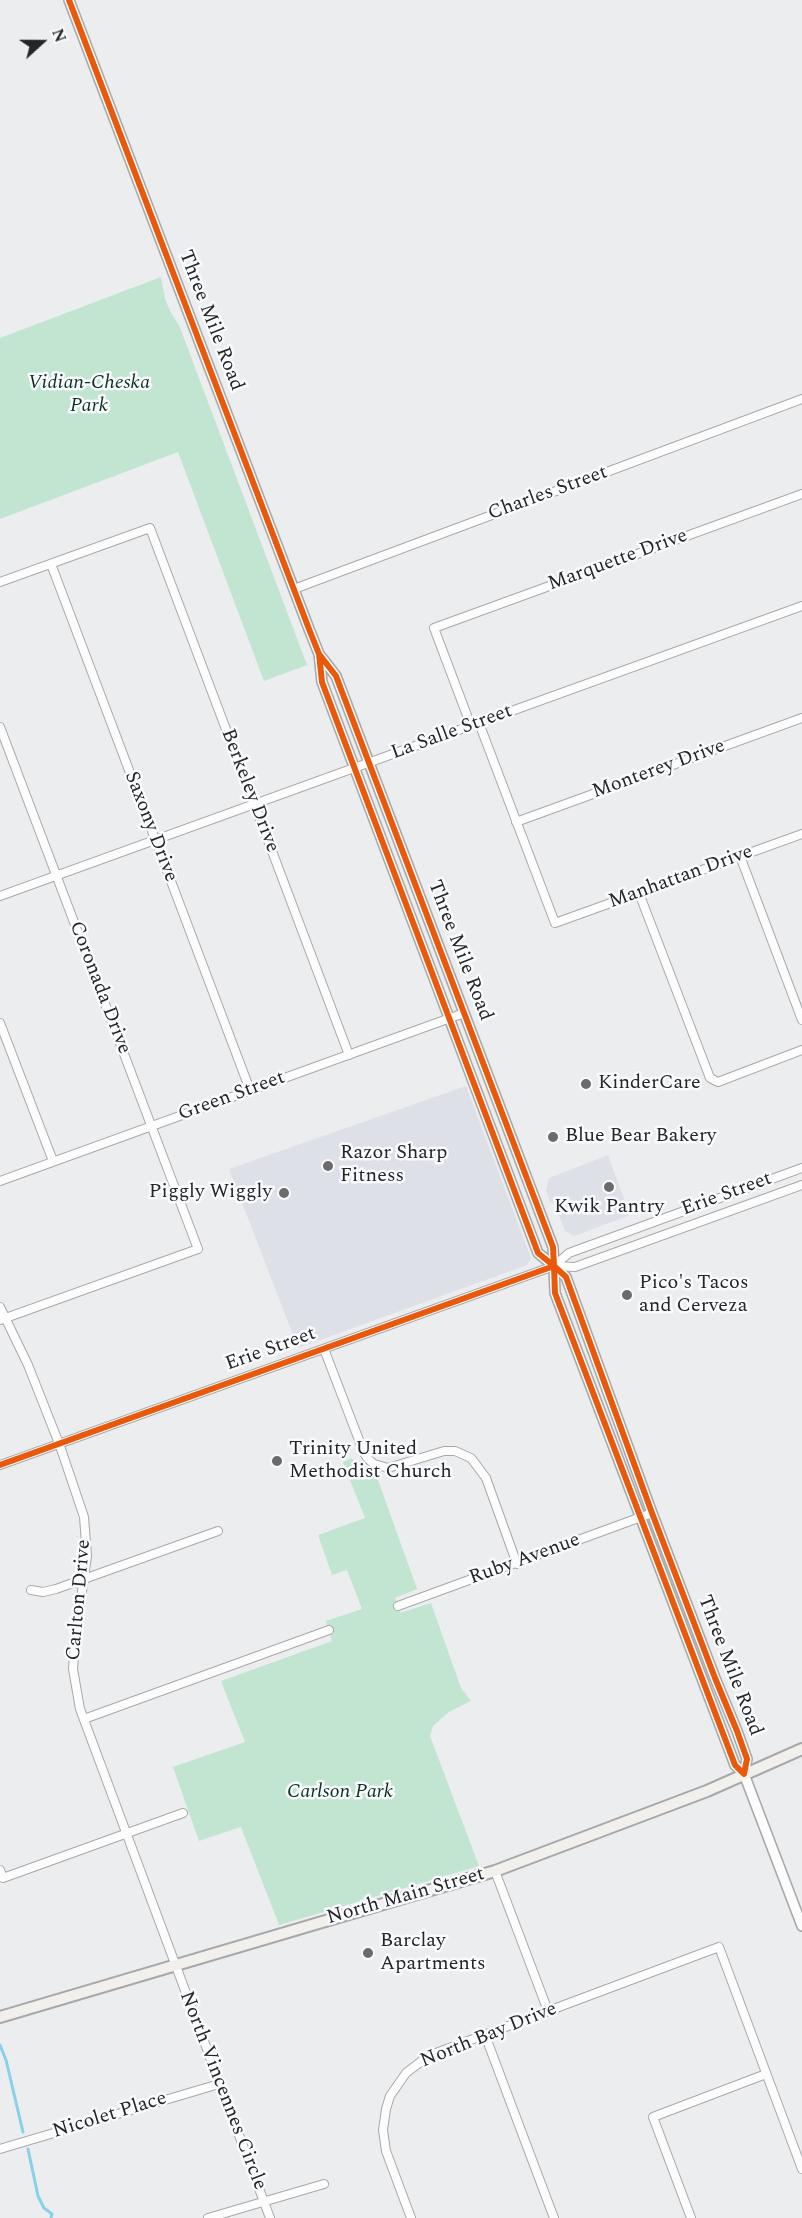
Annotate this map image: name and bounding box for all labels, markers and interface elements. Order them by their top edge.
north arrow [12,12,72,72]
text: N [45,25,72,46]
street label: Three Mile Road [172,247,248,395]
park label: Vidian-Cheska Park [28,372,150,419]
street label: Charles Street [485,461,611,527]
street label: Marquette Drive [545,525,691,597]
street label: La Salle Street [388,700,516,766]
street label: Berkeley Drive [214,726,284,856]
street label: Monterey Drive [589,735,729,805]
street label: Saxony Drive [118,768,182,886]
street label: Manhattan Drive [606,841,756,915]
street label: Three Mile Road [421,877,497,1025]
street label: Coronada Drive [63,918,135,1058]
street label: Green Street [175,1067,289,1127]
place label: KinderCare [598,1072,701,1096]
marker: KinderCare [579,1077,593,1091]
place label: Blue Bear Bakery [565,1125,716,1149]
marker: Blue Bear Bakery [546,1130,560,1144]
place label: Razor Sharp Fitness [340,1142,447,1189]
marker: Razor Sharp Fitness [321,1159,335,1173]
street label: Erie Street [679,1168,775,1222]
marker: Kwik Pantry [602,1180,616,1194]
place label: Piggly Wiggly [149,1181,272,1205]
marker: Piggly Wiggly [277,1186,291,1200]
place label: Kwik Pantry [554,1196,664,1220]
place label: Pico's Tacos and Cerveza [639,1272,749,1319]
marker: Pico's Tacos and Cerveza [620,1288,634,1302]
street label: Erie Street [223,1323,319,1377]
place label: Trinity United Methodist Church [289,1438,452,1485]
marker: Trinity United Methodist Church [270,1454,284,1468]
street label: Ruby Avenue [466,1529,584,1591]
street label: Carlton Drive [63,1538,97,1662]
street label: Three Mile Road [691,1592,767,1740]
park label: Carlson Park [287,1781,393,1805]
street label: North Main Street [324,1863,488,1931]
place label: Barclay Apartments [380,1930,486,1977]
marker: Barclay Apartments [361,1946,375,1960]
street label: North Vincennes Circle [173,1988,271,2194]
street label: North Bay Drive [417,1998,561,2074]
street label: Nicolet Place [50,2087,170,2145]

